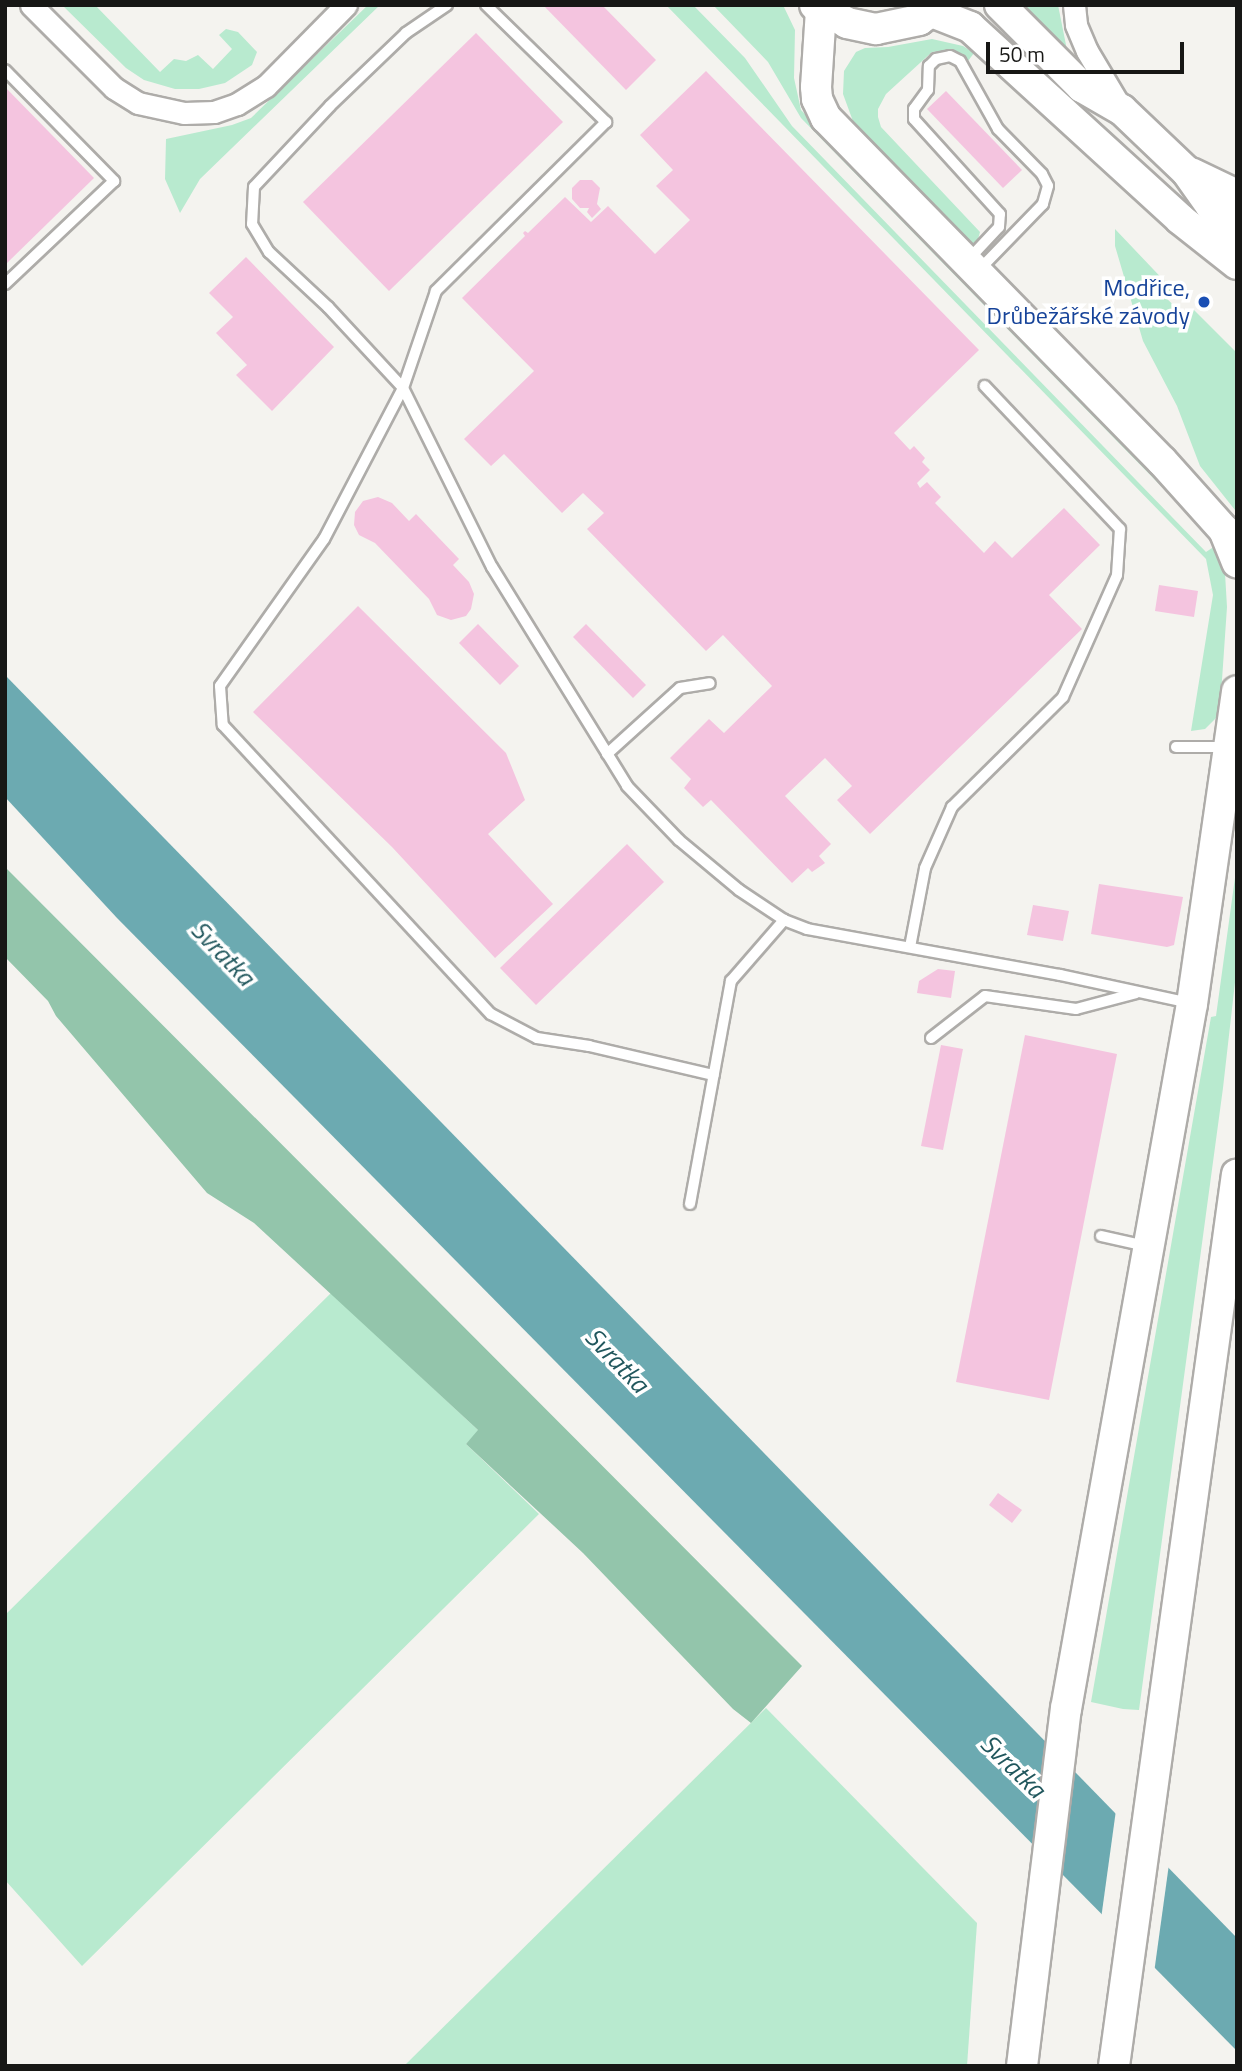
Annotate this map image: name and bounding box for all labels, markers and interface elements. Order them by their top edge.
scale bar [990,28,1188,72]
text: 50 m [999,38,1045,70]
place label: Modřice, Drůbežářské závody [987,274,1190,330]
marker: Modřice, Drůbežářské závody [1196,294,1212,310]
water label: Svratka [185,914,261,992]
water label: Svratka [579,1321,655,1399]
water label: Svratka [974,1728,1052,1804]

